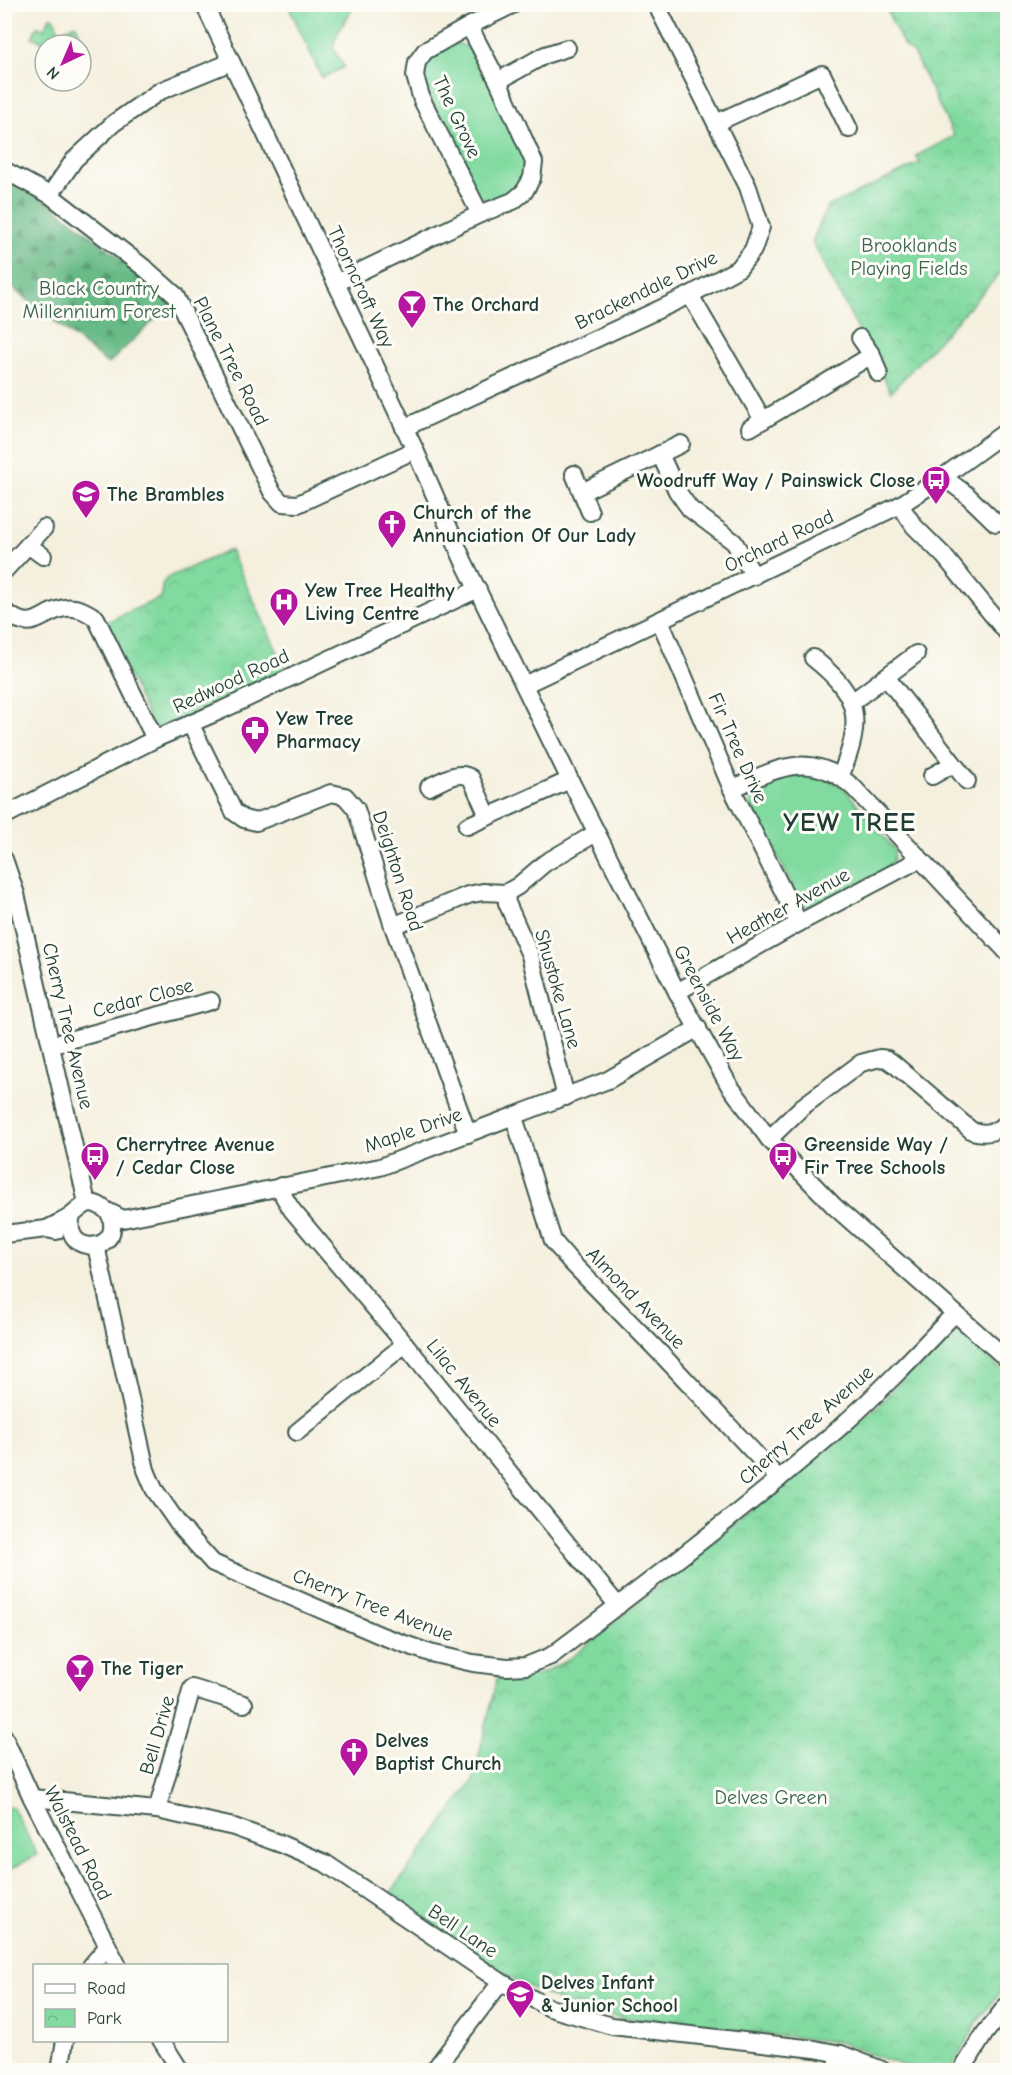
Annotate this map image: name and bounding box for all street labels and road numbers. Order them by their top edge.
street label: The Grove [428,72,486,162]
street label: Thorncroft Way [323,222,399,352]
street label: Brackendale Drive [571,246,721,334]
street label: Plane Tree Road [189,293,273,429]
street label: Orchard Road [721,505,837,577]
street label: Redwood Road [169,644,293,718]
street label: Fir Tree Drive [703,689,773,807]
street label: Deighton Road [368,808,428,934]
street label: Heather Avenue [723,863,853,949]
street label: Shustoke Lane [530,927,586,1051]
street label: Cherry Tree Avenue [38,941,98,1111]
street label: Greenside Way [669,941,749,1065]
street label: Cedar Close [90,974,196,1022]
street label: Maple Drive [361,1103,465,1157]
street label: Almond Avenue [582,1242,690,1354]
street label: Lilac Avenue [422,1334,506,1432]
street label: Cherry Tree Avenue [734,1361,878,1489]
street label: Cherry Tree Avenue [289,1564,457,1646]
street label: Bell Drive [135,1693,179,1777]
street label: Walstead Road [39,1782,117,1904]
street label: Bell Lane [424,1899,502,1963]

